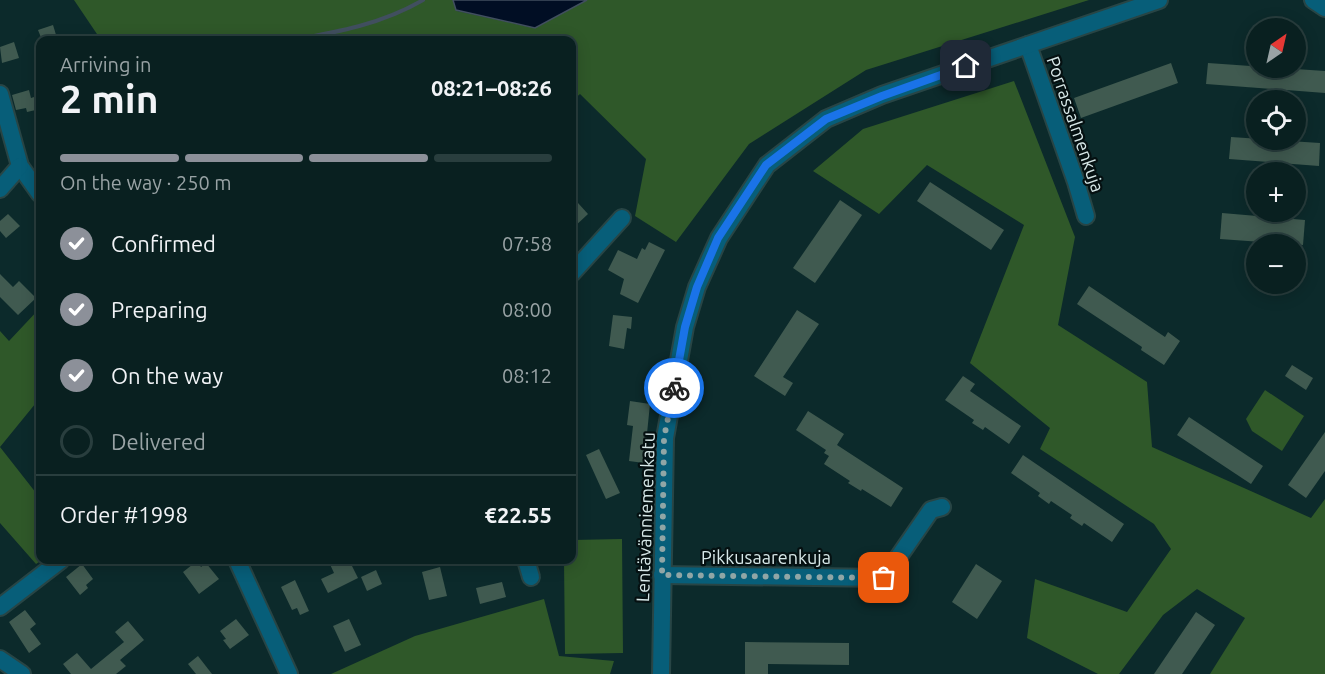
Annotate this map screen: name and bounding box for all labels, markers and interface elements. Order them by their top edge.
north arrow [1246,18,1306,78]
map controls [1246,18,1306,294]
pin [940,40,991,91]
icon: home [949,49,982,82]
text: Arriving in [60,53,151,76]
street label: Porrassalmenkuja [1043,53,1109,195]
text: 08:21–08:26 [431,75,552,100]
text: 2 min [60,77,159,120]
button: locate [1246,90,1306,150]
button: + [1246,162,1306,222]
text: On the way · 250 m [60,171,232,194]
icon: check [60,227,93,260]
text: Confirmed [111,231,216,256]
text: 07:58 [502,232,552,255]
button: − [1246,234,1306,294]
icon: check [60,293,93,326]
text: Preparing [111,297,208,322]
text: 08:00 [502,298,552,321]
courier [644,358,704,418]
icon: check [60,359,93,392]
text: On the way [111,363,223,388]
text: 08:12 [502,364,552,387]
icon: bike [658,372,691,405]
text: Delivered [111,429,206,454]
street label: Lentävänniemenkatu [632,432,658,602]
text: Order #1998 [60,502,188,527]
text: €22.55 [485,502,552,527]
street label: Pikkusaarenkuja [701,547,831,567]
pin [858,552,909,603]
icon: bag [867,561,900,594]

